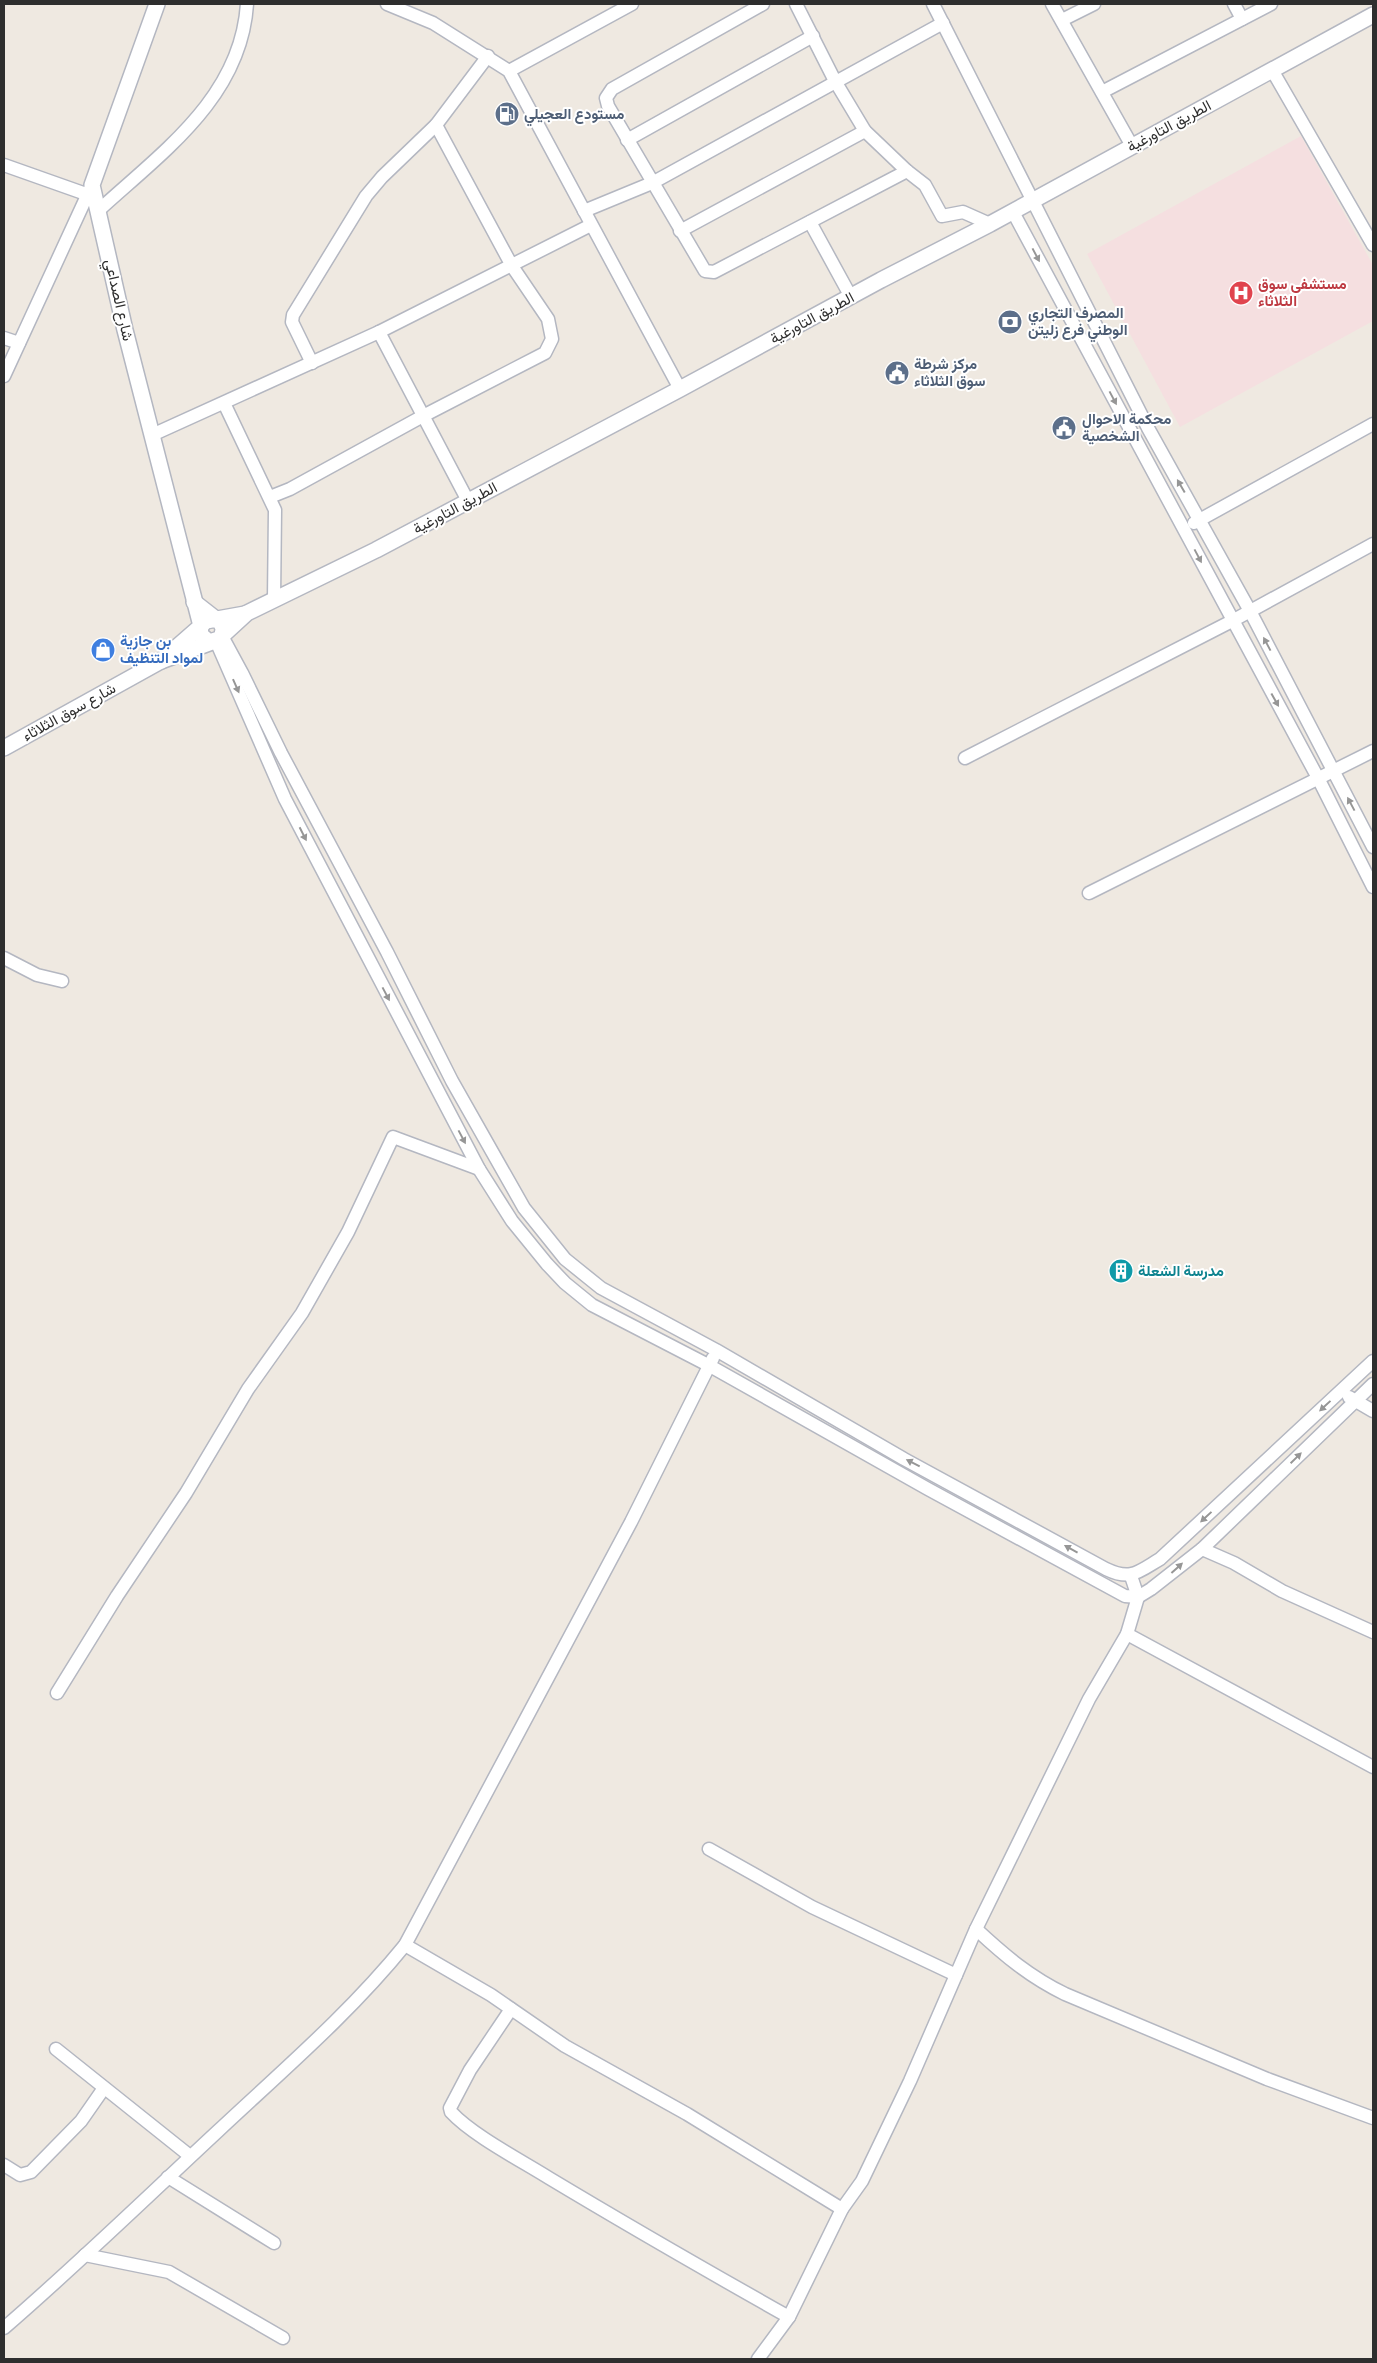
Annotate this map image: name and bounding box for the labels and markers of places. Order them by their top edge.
fuel station icon: مستودع العجيلي [494,101,520,127]
place label: مستودع العجيلي [524,105,624,127]
place label: مستشفى سوق الثلاثاء [1258,275,1347,310]
hospital icon: مستشفى سوق الثلاثاء [1228,280,1254,306]
place label: المصرف التجاري الوطني فرع زليتن [1028,304,1128,343]
bank icon: المصرف التجاري الوطني فرع زليتن [997,309,1023,335]
place label: مركز شرطة سوق الثلاثاء [914,355,986,390]
public building icon: مركز شرطة سوق الثلاثاء [884,360,910,386]
place label: محكمة الاحوال الشخصية [1082,410,1171,445]
public building icon: محكمة الاحوال الشخصية [1051,415,1077,441]
place label: بن جازية لمواد التنظيف [120,632,203,667]
shop icon: بن جازية لمواد التنظيف [90,637,116,663]
building icon: مدرسة الشعلة [1108,1258,1134,1284]
place label: مدرسة الشعلة [1138,1262,1224,1280]

